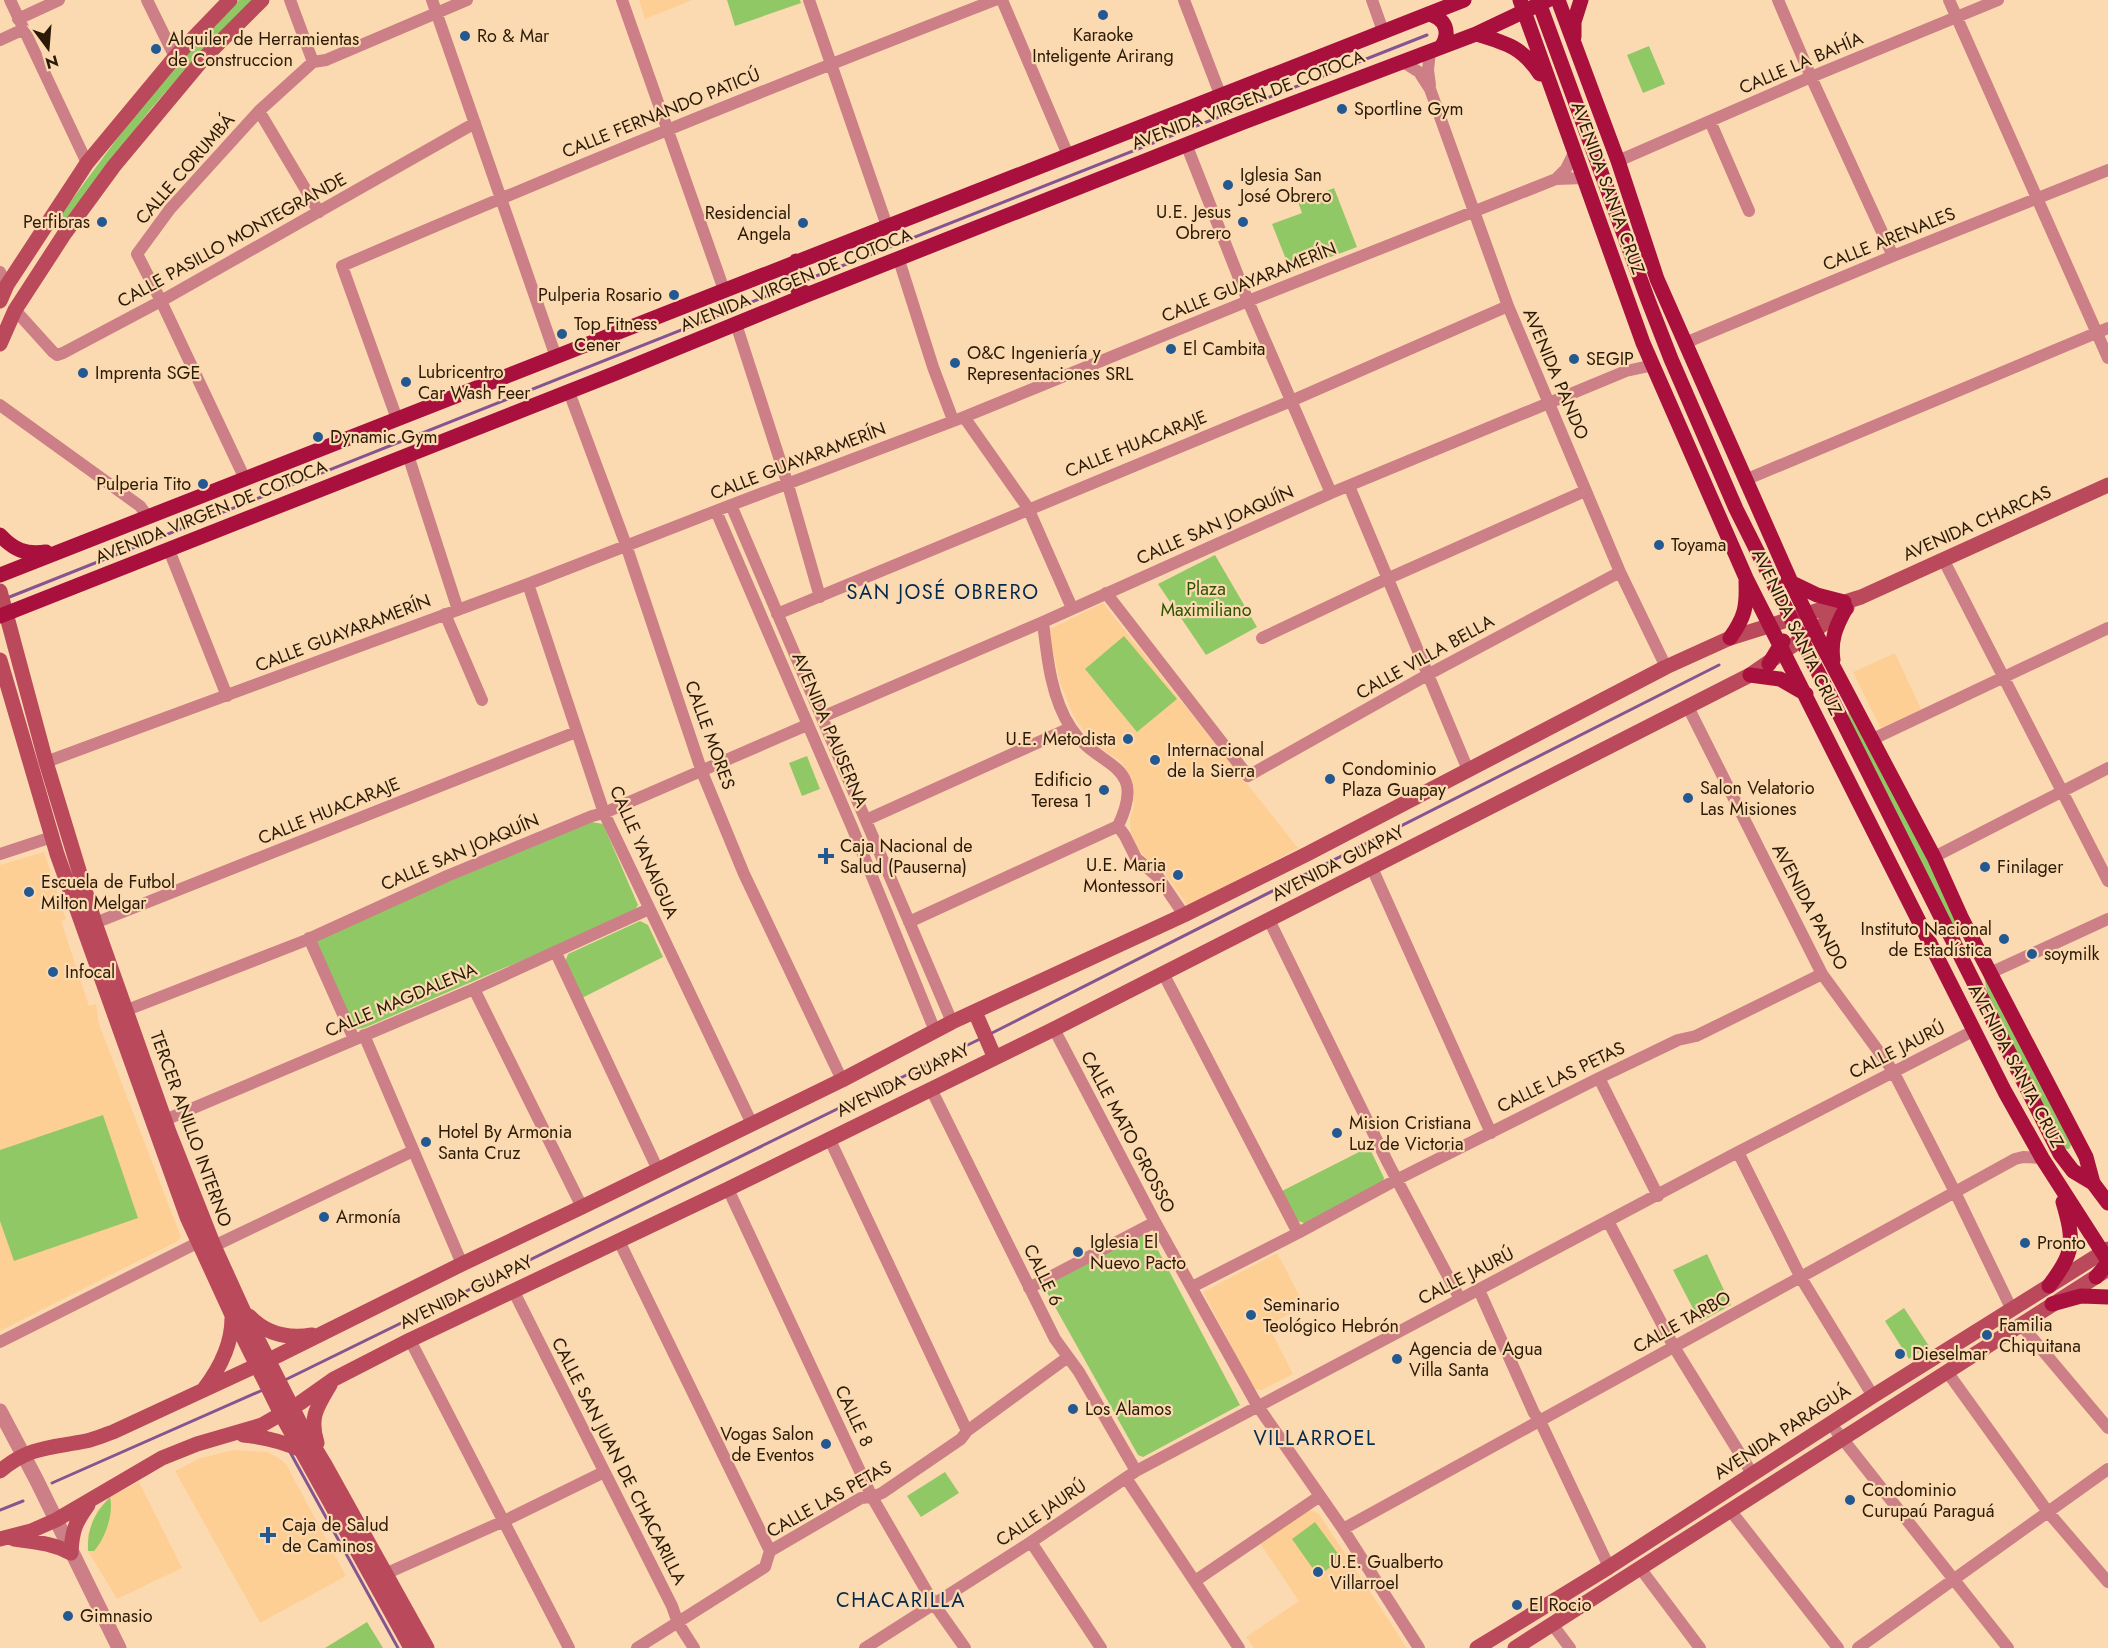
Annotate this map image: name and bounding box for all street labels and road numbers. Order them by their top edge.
street label: CALLE LA BAHÍA [1735,25,1867,101]
street label: AVENIDA VIRGEN DE COTOCA [1128,43,1369,157]
street label: CALLE FERNANDO PATICÚ [558,61,764,165]
street label: AVENIDA SANTA CRUZ [1565,98,1651,278]
street label: CALLE CORUMBÁ [129,108,241,230]
street label: CALLE PASILLO MONTEGRANDE [113,166,351,314]
street label: CALLE ARENALES [1819,200,1959,277]
street label: AVENIDA VIRGEN DE COTOCA [676,221,916,338]
street label: CALLE GUAYARAMERÍN [1158,235,1340,329]
street label: AVENIDA PANDO [1517,304,1595,444]
street label: CALLE HUACARAJE [1061,404,1211,484]
street label: CALLE GUAYARAMERÍN [706,415,890,507]
street label: AVENIDA VIRGEN DE COTOCA [91,453,331,570]
street label: AVENIDA CHARCAS [1899,478,2056,567]
street label: CALLE SAN JOAQUÍN [1132,479,1298,571]
street label: AVENIDA SANTA CRUZ [1745,544,1849,720]
street label: CALLE GUAYARAMERÍN [251,587,435,679]
street label: CALLE VILLA BELLA [1351,608,1499,706]
street label: AVENIDA PAUSERNA [785,648,875,812]
street label: CALLE MORES [678,677,742,793]
street label: CALLE HUACARAJE [254,771,404,851]
street label: CALLE YANAIGUA [603,781,685,923]
street label: CALLE SAN JOAQUÍN [377,807,543,897]
street label: AVENIDA GUAPAY [1267,818,1410,908]
street label: AVENIDA PANDO [1766,839,1854,975]
street label: CALLE MAGDALENA [321,956,481,1044]
street label: AVENIDA SANTA CRUZ [1962,979,2070,1153]
street label: CALLE JAURÚ [1845,1015,1949,1085]
street label: TERCER ANILLO INTERNO [143,1028,239,1230]
street label: CALLE LAS PETAS [1493,1035,1629,1119]
street label: AVENIDA GUAPAY [832,1036,975,1124]
street label: CALLE MATO GROSSO [1074,1046,1182,1218]
street label: CALLE 6 [1017,1240,1069,1310]
street label: CALLE JAURÚ [1414,1241,1518,1311]
street label: AVENIDA GUAPAY [395,1248,538,1336]
street label: CALLE TARBO [1628,1284,1736,1360]
street label: CALLE SAN JUAN DE CHACARILLA [545,1333,693,1589]
street label: AVENIDA PARAGUÁ [1709,1378,1856,1486]
street label: CALLE 8 [828,1381,880,1451]
street label: CALLE LAS PETAS [762,1454,896,1544]
street label: CALLE JAURÚ [991,1473,1091,1553]

